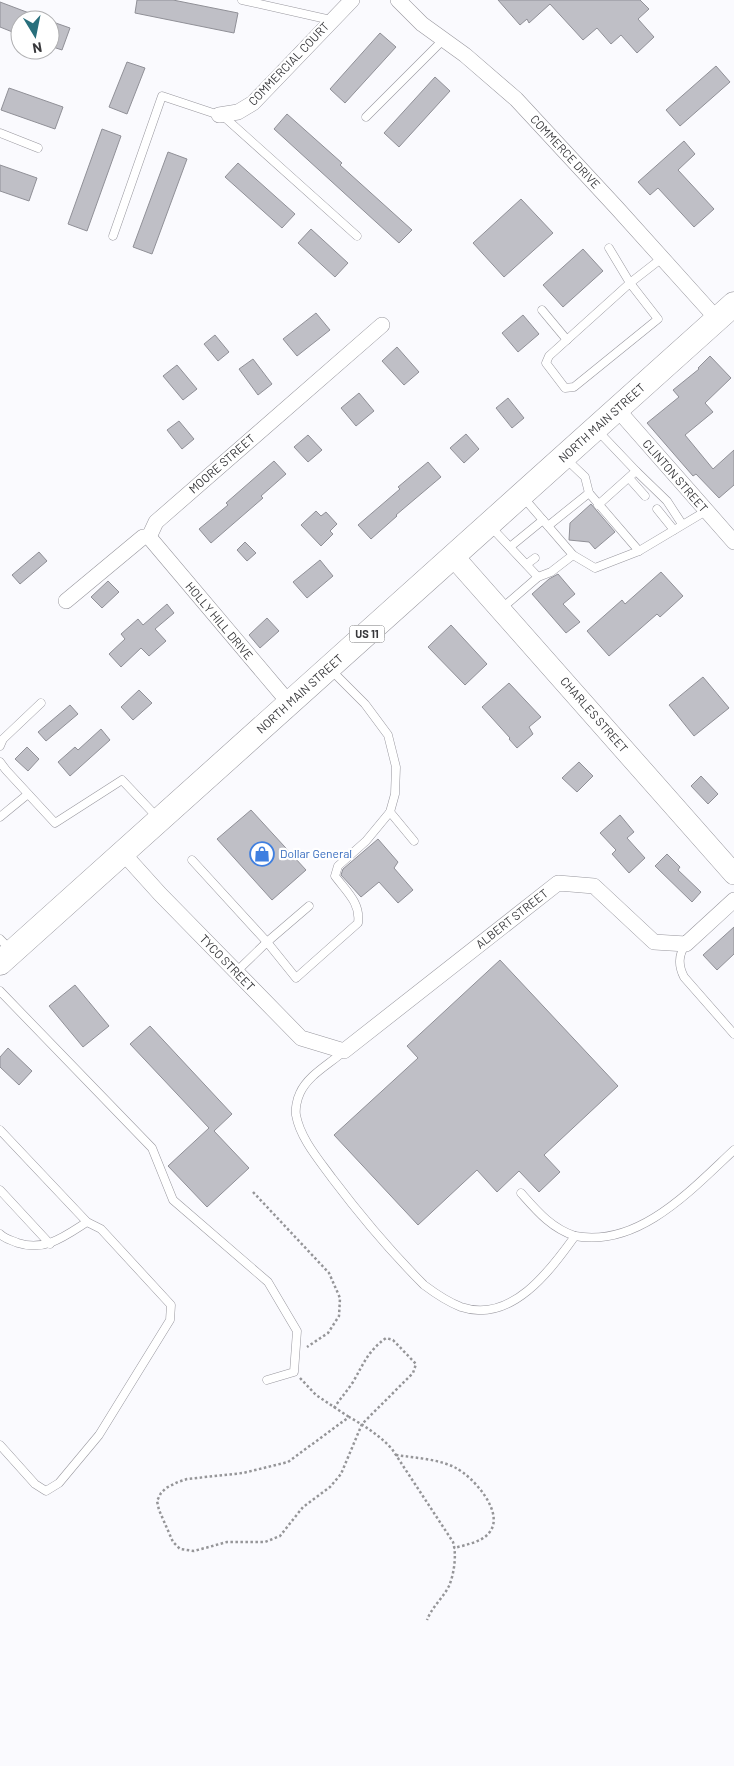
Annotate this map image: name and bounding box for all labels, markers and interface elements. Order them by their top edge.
north arrow [10,10,60,60]
street label: COMMERCIAL COURT [245,19,332,108]
text: N [31,39,43,57]
street label: COMMERCE DRIVE [528,112,603,191]
street label: NORTH MAIN STREET [555,380,648,465]
street label: MOORE STREET [186,431,257,496]
street label: CLINTON STREET [640,436,711,515]
street label: HOLLY HILL DRIVE [183,579,256,662]
road number: US 11 [350,626,384,642]
street label: NORTH MAIN STREET [253,651,346,736]
street label: CHARLES STREET [558,674,632,755]
shop icon: Dollar General [249,841,275,867]
place label: Dollar General [280,846,352,860]
street label: ALBERT STREET [473,886,550,951]
street label: TYCO STREET [197,931,258,993]

